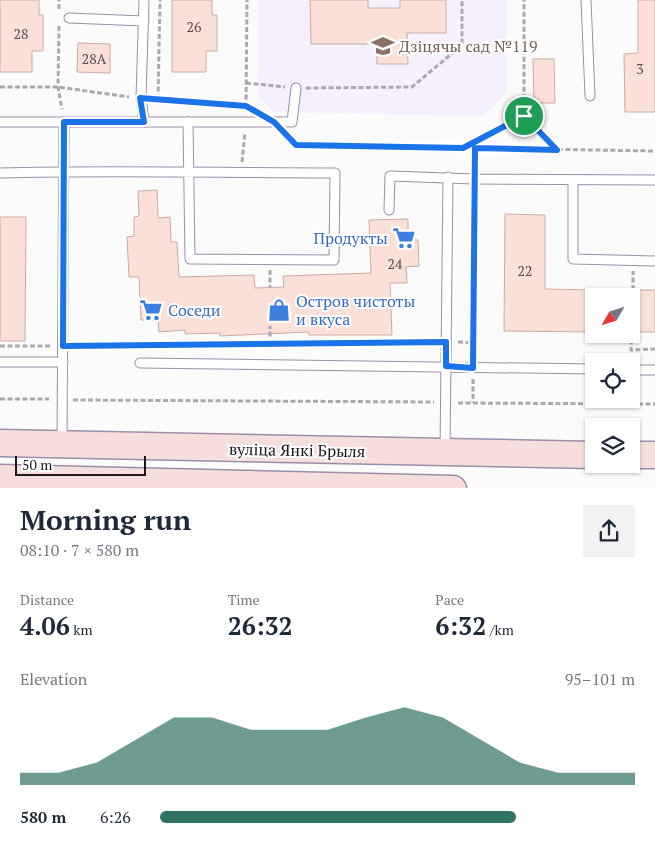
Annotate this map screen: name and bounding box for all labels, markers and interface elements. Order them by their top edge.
house number: 26 [187,17,202,36]
house number: 28 [14,24,28,43]
school or university icon: Дзіцячы сад №119 [370,33,396,59]
place label: Дзіцячы сад №119 [399,35,538,57]
house number: 28А [82,49,107,68]
house number: 3 [636,59,644,78]
pin [503,95,545,137]
icon: arrive [510,102,538,130]
supermarket icon: Продукты [391,225,417,251]
place label: Продукты [313,227,388,249]
house number: 24 [388,254,403,273]
house number: 22 [518,261,532,280]
north arrow [585,288,640,342]
map controls [585,288,640,473]
place label: Остров чистоты и вкуса [296,290,416,330]
supermarket icon: Соседи [138,297,164,323]
shop icon: Остров чистоты и вкуса [266,297,292,323]
place label: Соседи [168,299,221,321]
button: locate [585,353,640,408]
button: layers [585,418,640,473]
street label: вуліца Янкі Брыля [229,438,365,462]
scale bar [15,453,146,477]
text: 50 m [22,455,52,474]
text: Morning run [20,501,191,538]
button: share [583,505,635,557]
text: 08:10 · 7 × 580 m [20,539,139,561]
text: Distance [20,590,74,609]
text: Time [228,590,260,609]
text: Pace [435,590,464,609]
text: 4.06 [20,609,70,642]
text: 26:32 [228,609,293,642]
text: 6:32 [435,609,486,642]
text: km [70,620,93,639]
text: /km [486,620,514,639]
text: Elevation [20,668,87,690]
text: 95–101 m [565,668,635,690]
text: 580 m [20,806,66,828]
text: 6:26 [100,806,131,828]

